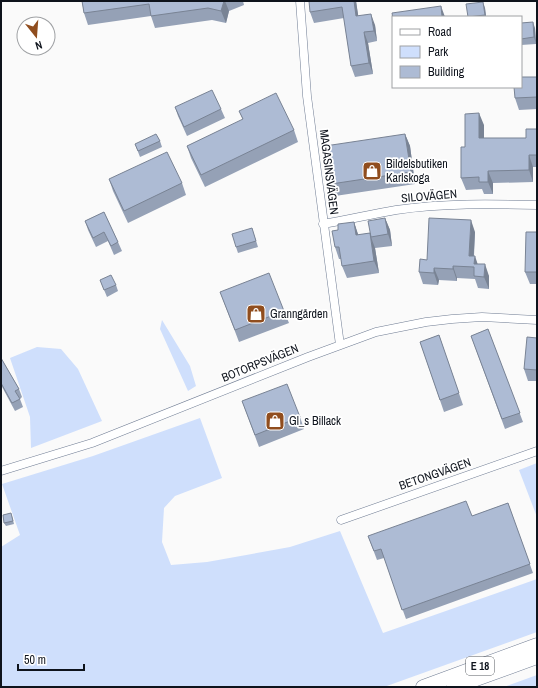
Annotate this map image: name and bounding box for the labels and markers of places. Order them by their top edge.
place label: Bildelsbutiken Karlskoga [386,156,448,186]
shop icon: Bildelsbutiken Karlskoga [361,160,383,182]
shop icon: Granngården [245,303,267,325]
place label: Granngården [270,306,328,322]
shop icon: Gl_s Billack [264,410,286,432]
place label: Gl_s Billack [289,413,341,429]

